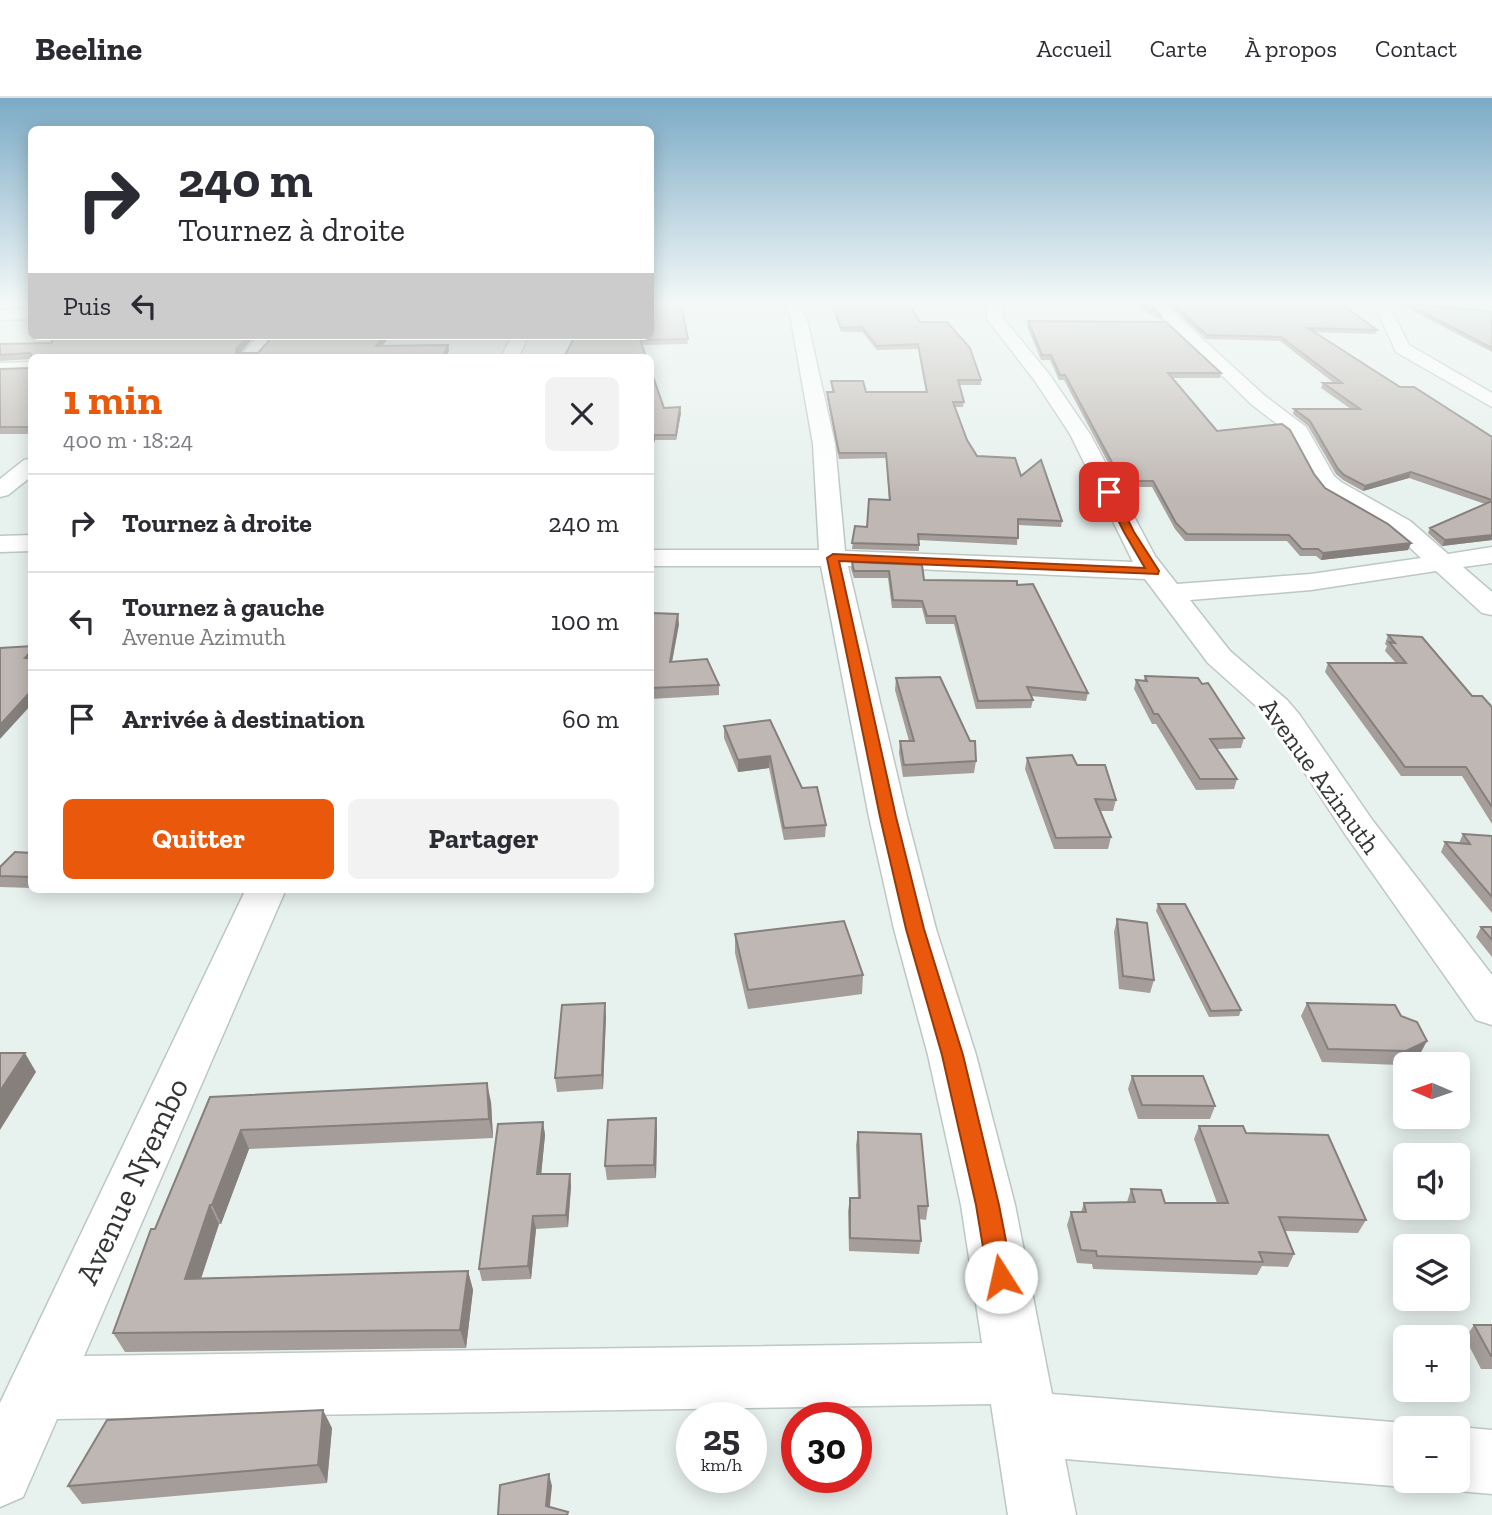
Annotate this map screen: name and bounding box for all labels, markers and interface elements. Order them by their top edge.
text: Beeline [35,29,142,68]
text: Accueil [1036,34,1112,63]
text: Carte [1150,34,1207,63]
text: À propos [1245,34,1337,63]
text: Contact [1375,34,1457,63]
text: 240 m [178,151,313,210]
icon: right [63,154,154,245]
text: Tournez à droite [178,211,405,249]
icon: left [125,287,163,325]
text: Puis [63,290,111,322]
text: 1 min [63,374,162,425]
button: close [545,377,619,451]
text: 400 m · 18:24 [63,426,193,454]
pin [1079,462,1139,522]
icon: arrive [1090,473,1128,511]
icon: right [63,504,101,542]
text: Tournez à droite [122,507,312,539]
text: 240 m [548,507,619,539]
text: Tournez à gauche [122,591,324,623]
icon: left [63,602,101,640]
text: 100 m [551,605,619,637]
text: Avenue Azimuth [122,623,286,651]
street label: Avenue Azimuth [1253,692,1388,861]
icon: arrive [63,700,101,738]
text: Arrivée à destination [122,703,365,735]
text: 60 m [562,703,619,735]
button: Quitter [63,799,334,879]
button: Partager [348,799,619,879]
north arrow [1393,1052,1470,1129]
map controls [1393,1052,1470,1493]
street label: Avenue Nyembo [68,1072,196,1290]
button: sound [1393,1143,1470,1220]
button: layers [1393,1234,1470,1311]
position arrow [964,1240,1038,1314]
button: + [1393,1325,1470,1402]
speed limit sign: 30 [781,1402,872,1493]
button: − [1393,1416,1470,1493]
text: 25 [703,1417,740,1459]
text: km/h [701,1454,742,1476]

